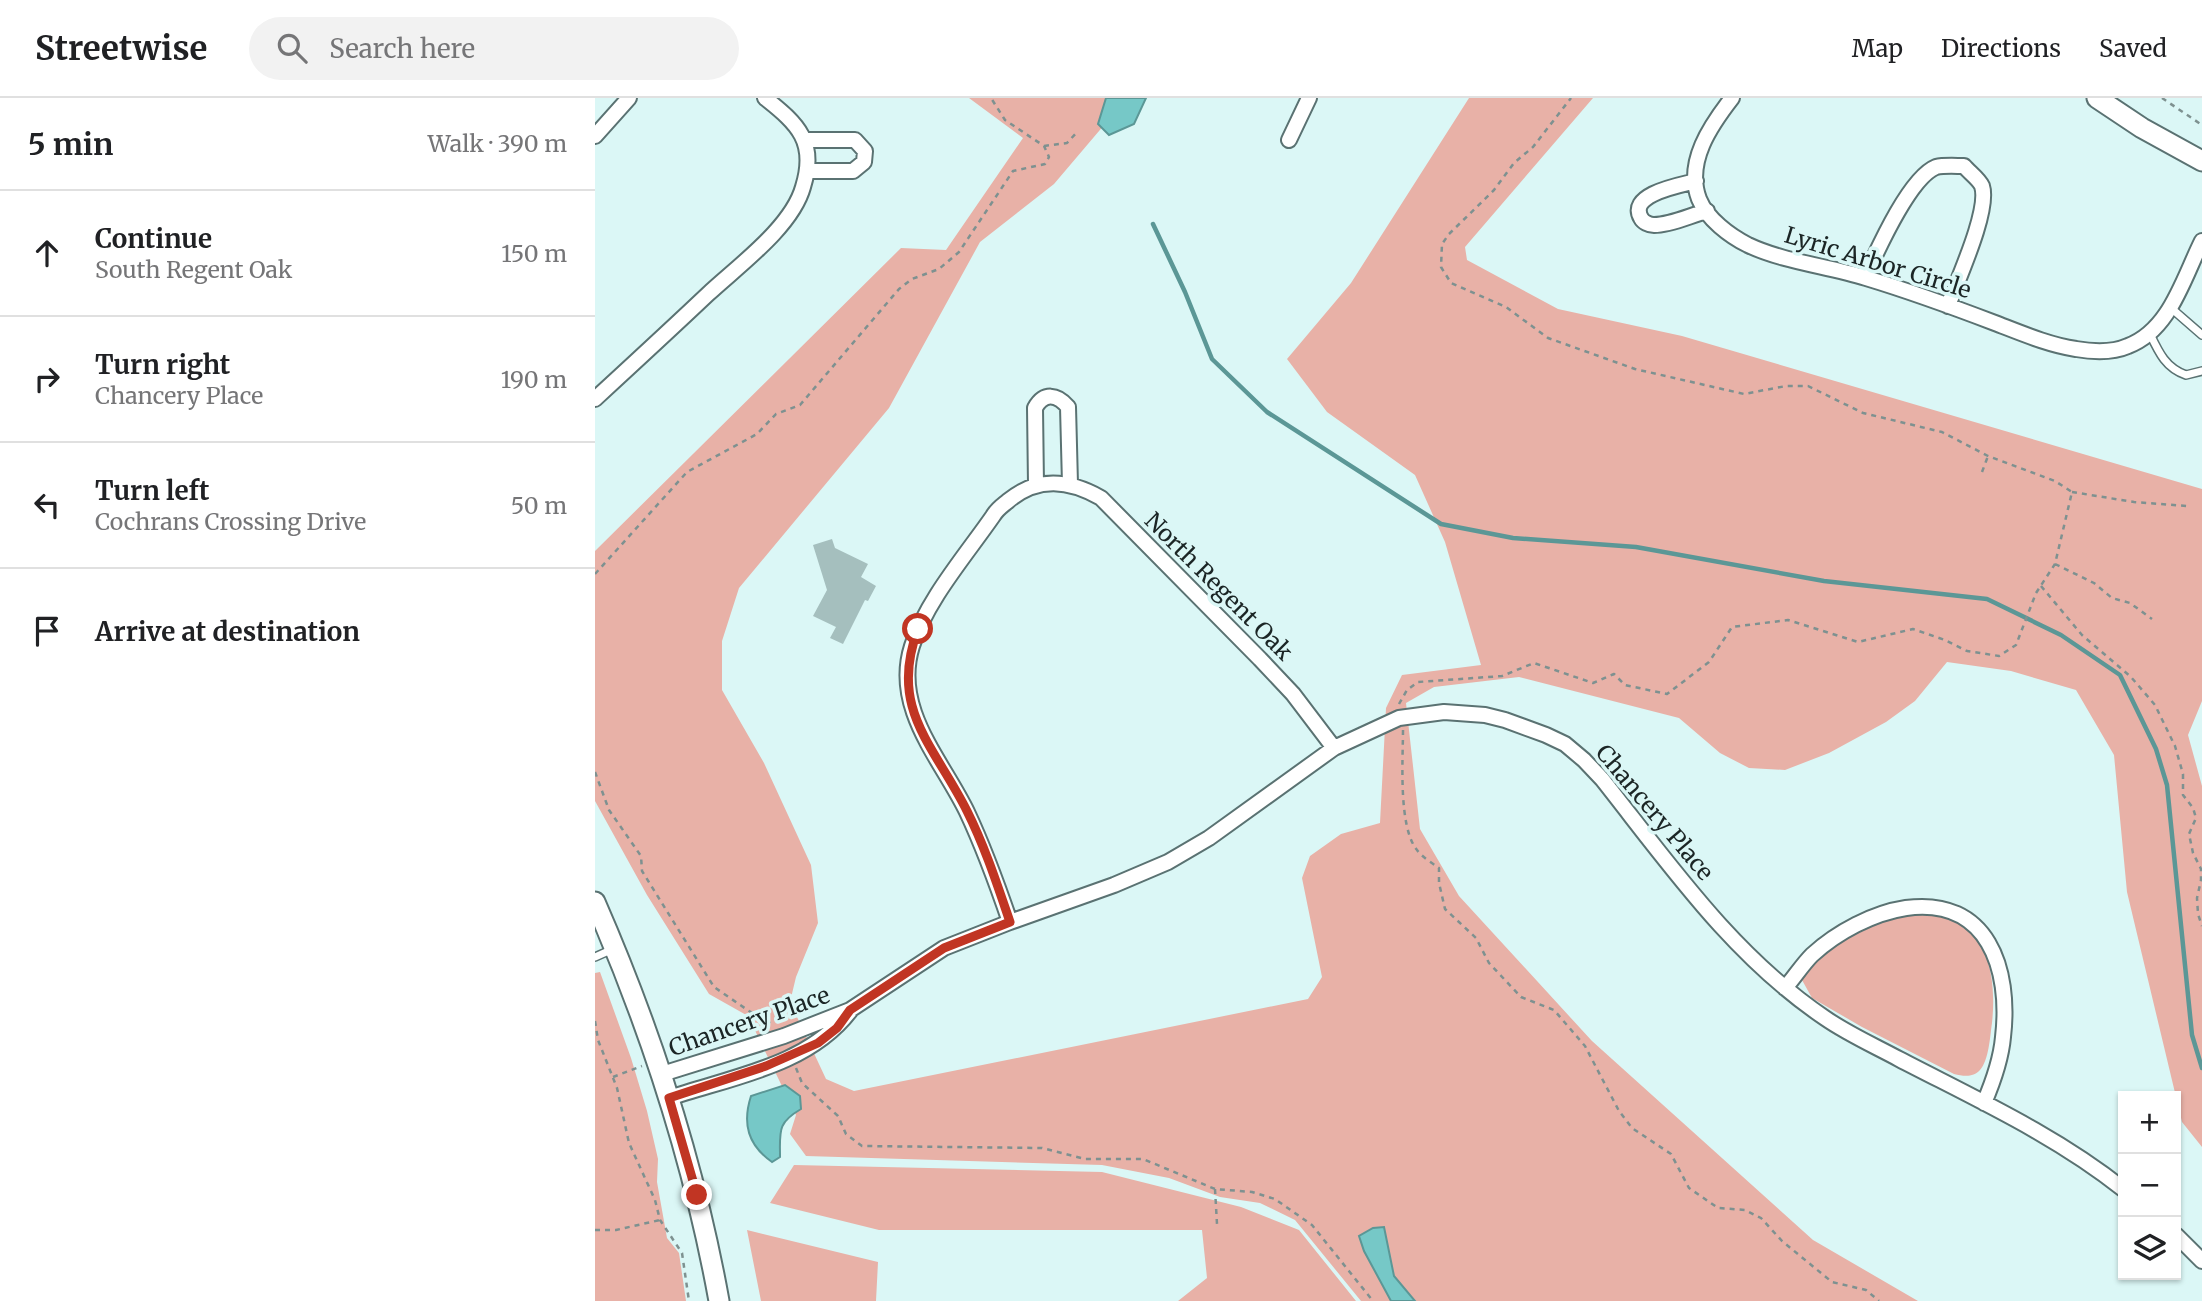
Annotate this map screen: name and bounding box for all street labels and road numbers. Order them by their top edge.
street label: Lyric Arbor Circle [1781,220,1975,304]
street label: North Regent Oak [1139,506,1299,666]
street label: Chancery Place [1590,738,1720,886]
street label: Chancery Place [665,980,833,1062]

